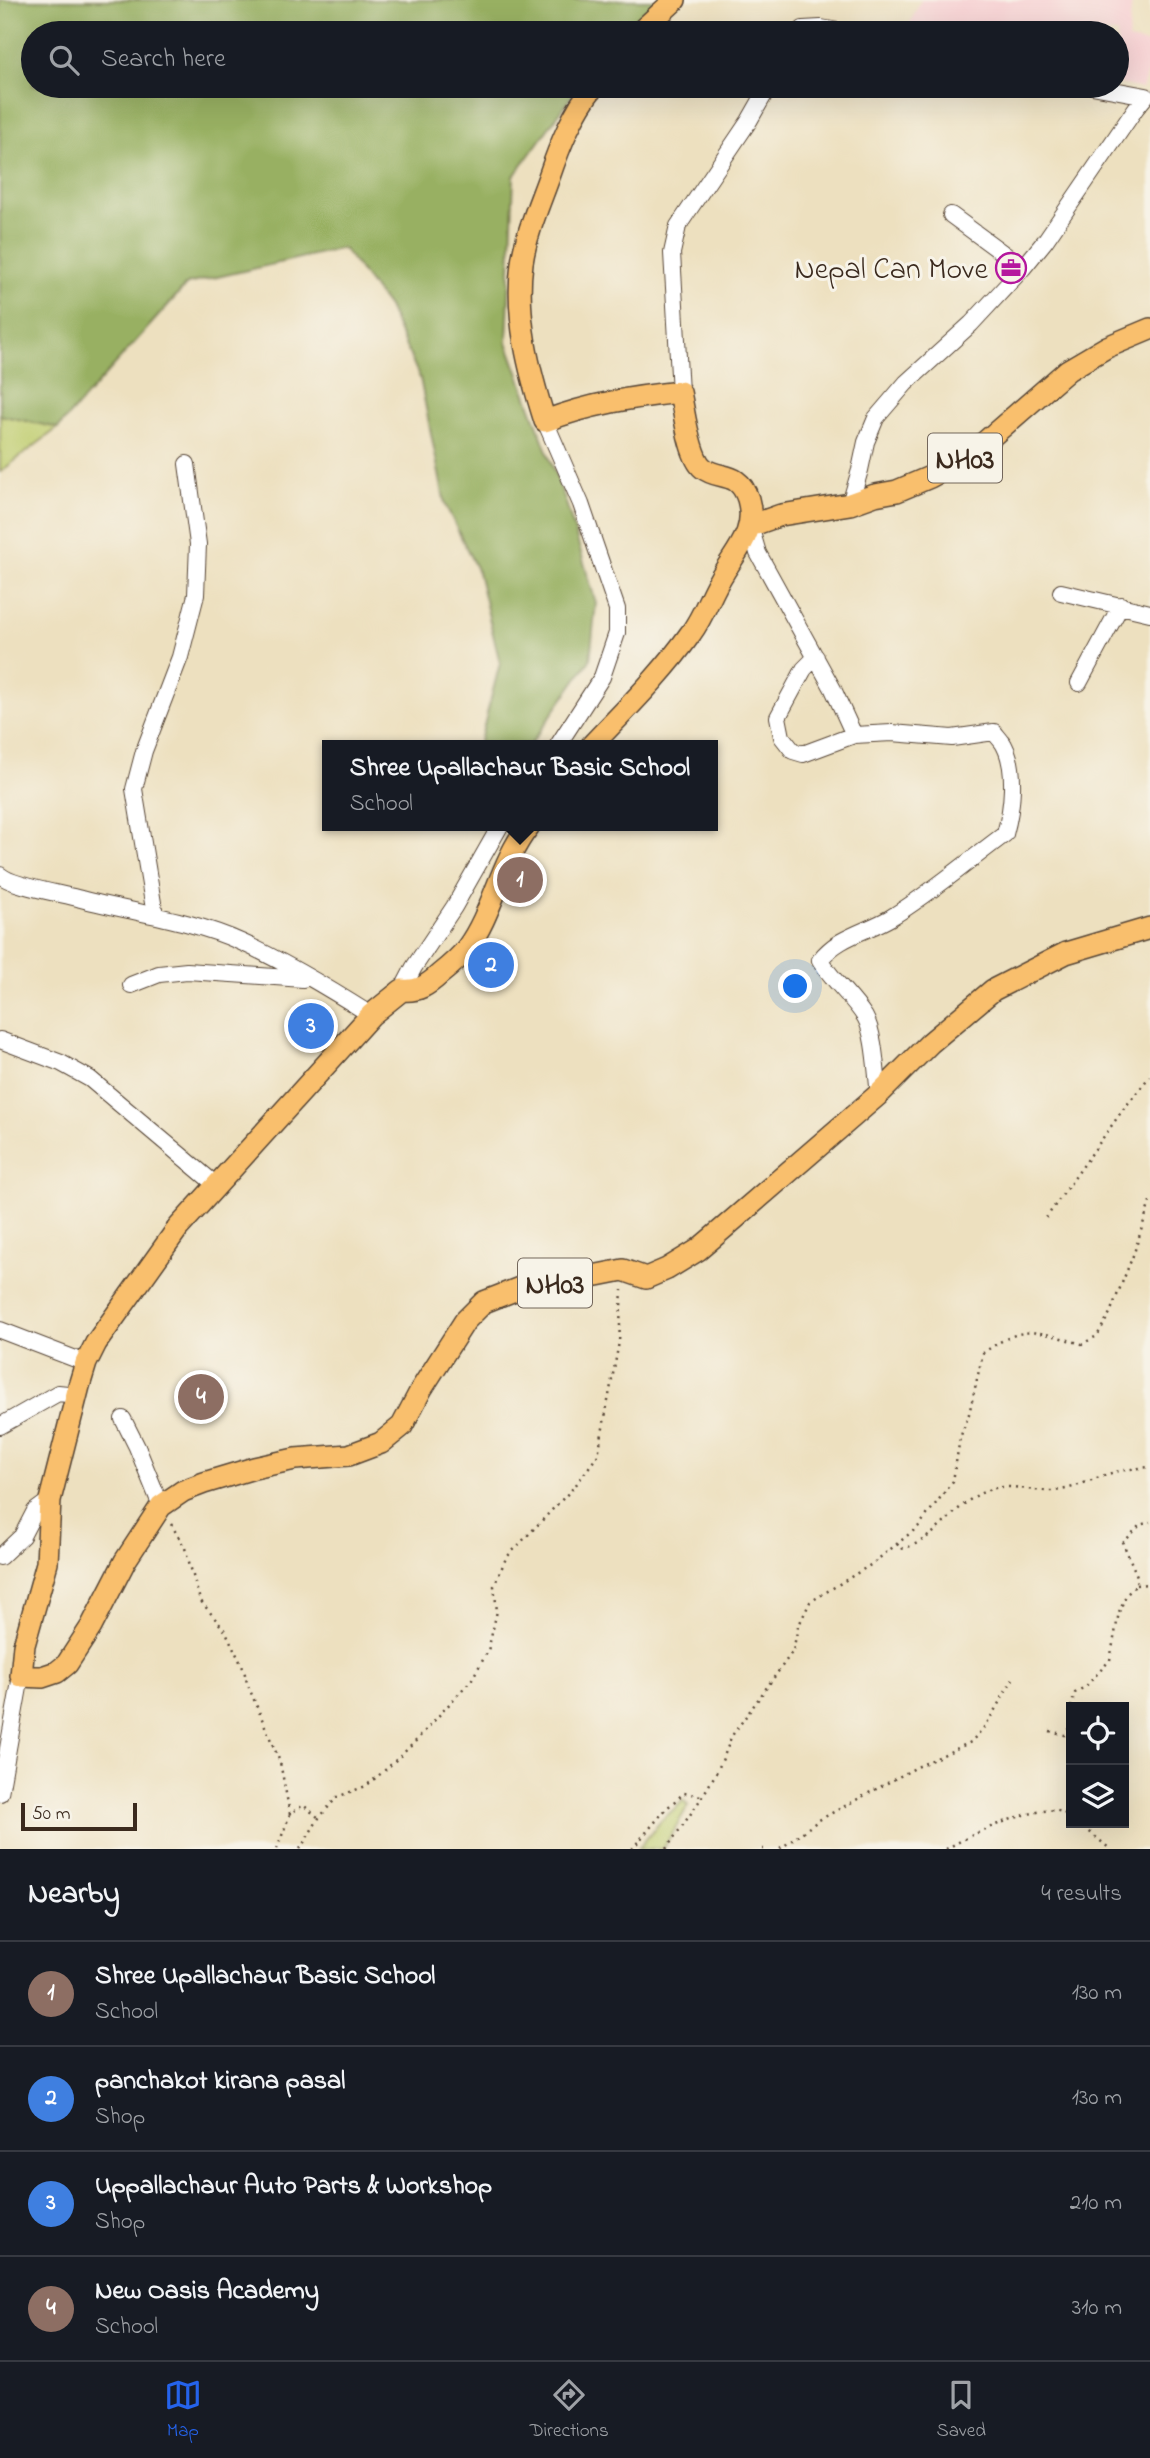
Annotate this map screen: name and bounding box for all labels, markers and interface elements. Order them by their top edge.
search box [21,21,1129,98]
icon: search [45,41,83,79]
text: Search here [101,41,226,79]
place label: Nepal Can Move [795,249,989,293]
office icon: Nepal Can Move [994,251,1028,285]
road number: NH03 [928,434,1002,482]
popup [322,740,718,831]
text: Shree Upallachaur Basic School [350,750,690,788]
text: School [350,788,413,821]
pin: 1 [497,854,543,906]
pin: 2 [468,939,514,991]
your location [778,969,812,1003]
pin: 3 [288,1000,334,1052]
road number: NH03 [518,1258,592,1308]
pin: 4 [178,1371,224,1423]
map controls [1066,1702,1129,1828]
button: locate [1066,1702,1129,1765]
button: layers [1066,1765,1129,1828]
scale bar [21,1800,136,1832]
text: 50 m [32,1801,71,1828]
text: Nearby [28,1873,120,1917]
text: 4 results [1041,1878,1122,1911]
text: Shree Upallachaur Basic School [95,1958,435,1996]
text: 1 [47,1977,55,2010]
text: 130 m [1072,1977,1122,2010]
text: School [95,1996,158,2029]
text: panchakot kirana pasal [95,2063,345,2101]
text: 2 [45,2082,57,2115]
text: 130 m [1072,2082,1122,2115]
text: Shop [95,2101,145,2134]
text: Uppallachaur Auto Parts & Workshop [95,2168,492,2206]
text: 3 [46,2187,56,2220]
text: 210 m [1070,2187,1122,2220]
text: Shop [95,2206,145,2239]
text: New Oasis Academy [95,2273,319,2311]
text: 4 [46,2292,56,2325]
text: 310 m [1072,2292,1122,2325]
text: School [95,2311,158,2344]
tab: Map [164,2376,202,2445]
tab: Directions [530,2376,609,2445]
tab: Saved [937,2376,986,2445]

